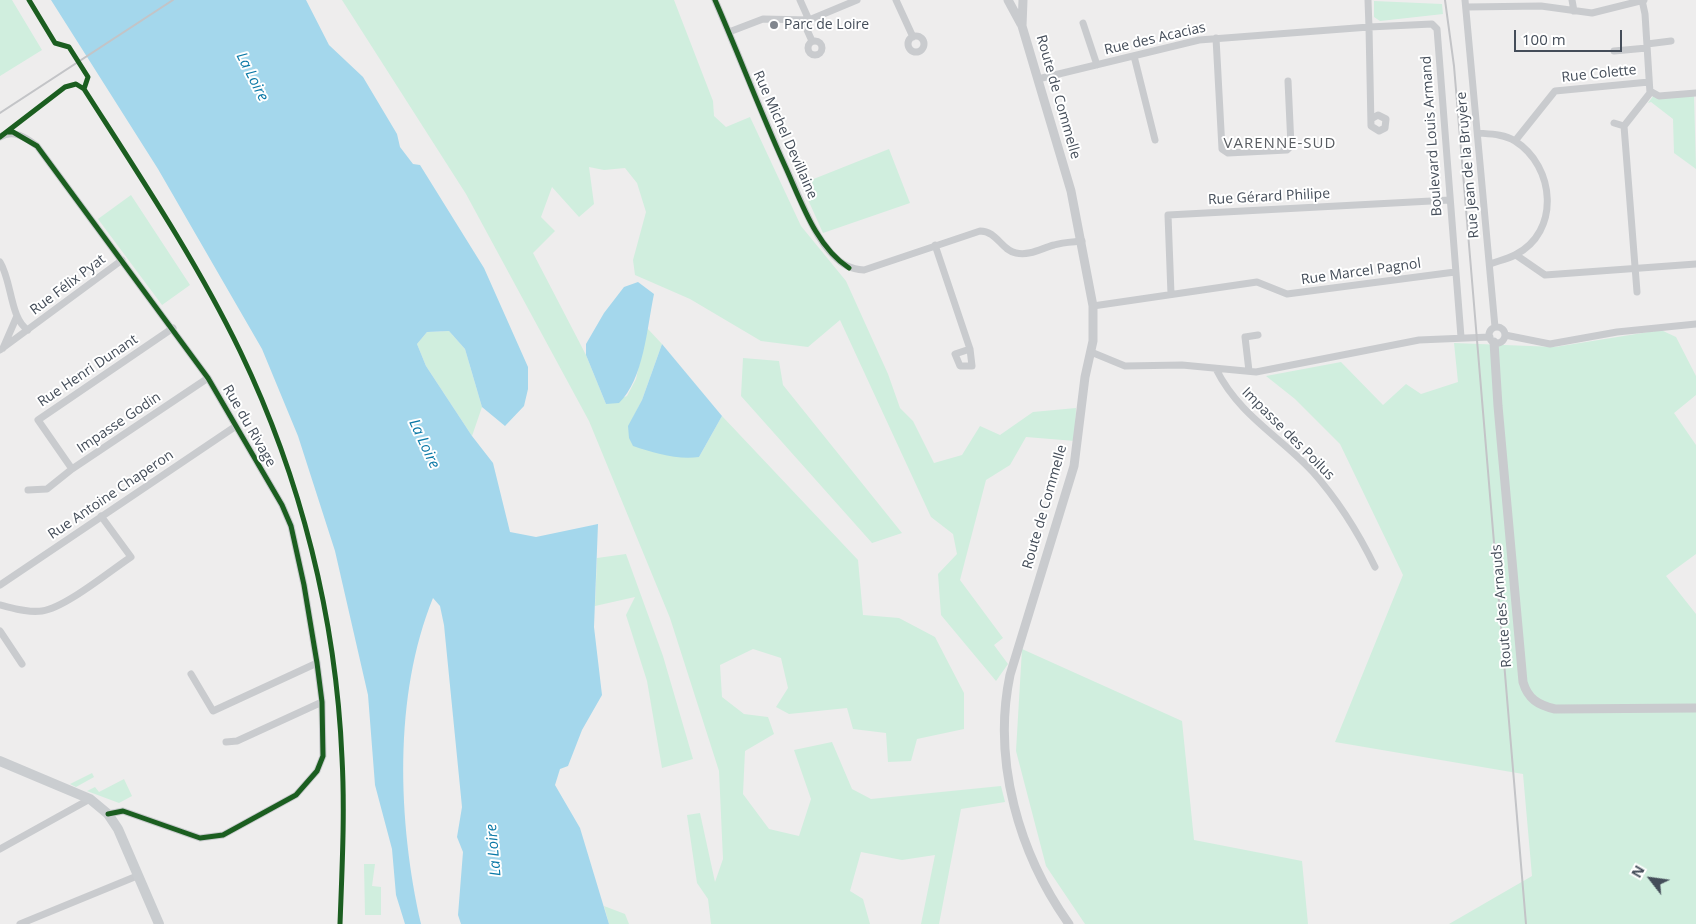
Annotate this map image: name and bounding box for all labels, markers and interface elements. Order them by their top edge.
place label: Parc de Loire [784,17,869,33]
marker: Parc de Loire [768,19,780,31]
street label: Rue des Acacias [1103,19,1207,59]
scale bar [1516,20,1624,52]
text: 100 m [1522,29,1566,49]
street label: Route de Commelle [1032,33,1084,161]
water label: La Loire [232,50,272,104]
street label: Boulevard Louis Armand [1418,55,1446,217]
street label: Rue Colette [1561,62,1637,86]
street label: Rue Michel Devillaine [749,68,821,202]
street label: Rue Jean de la Bruyère [1453,91,1483,239]
district label: VARENNE-SUD [1222,135,1338,153]
street label: Rue Gérard Philipe [1208,185,1330,209]
street label: Rue Félix Pyat [27,251,109,319]
street label: Rue Marcel Pagnol [1300,255,1422,289]
street label: Rue Henri Dunant [35,331,141,411]
street label: Rue du Rivage [219,382,279,470]
street label: Impasse des Poilus [1238,384,1338,484]
street label: Impasse Godin [74,389,164,457]
water label: La Loire [405,416,443,472]
street label: Route de Commelle [1019,443,1071,571]
street label: Rue Antoine Chaperon [45,447,177,543]
street label: Route des Arnauds [1488,544,1516,668]
water label: La Loire [483,823,505,877]
north arrow [1626,854,1676,904]
text: N [1626,862,1649,881]

